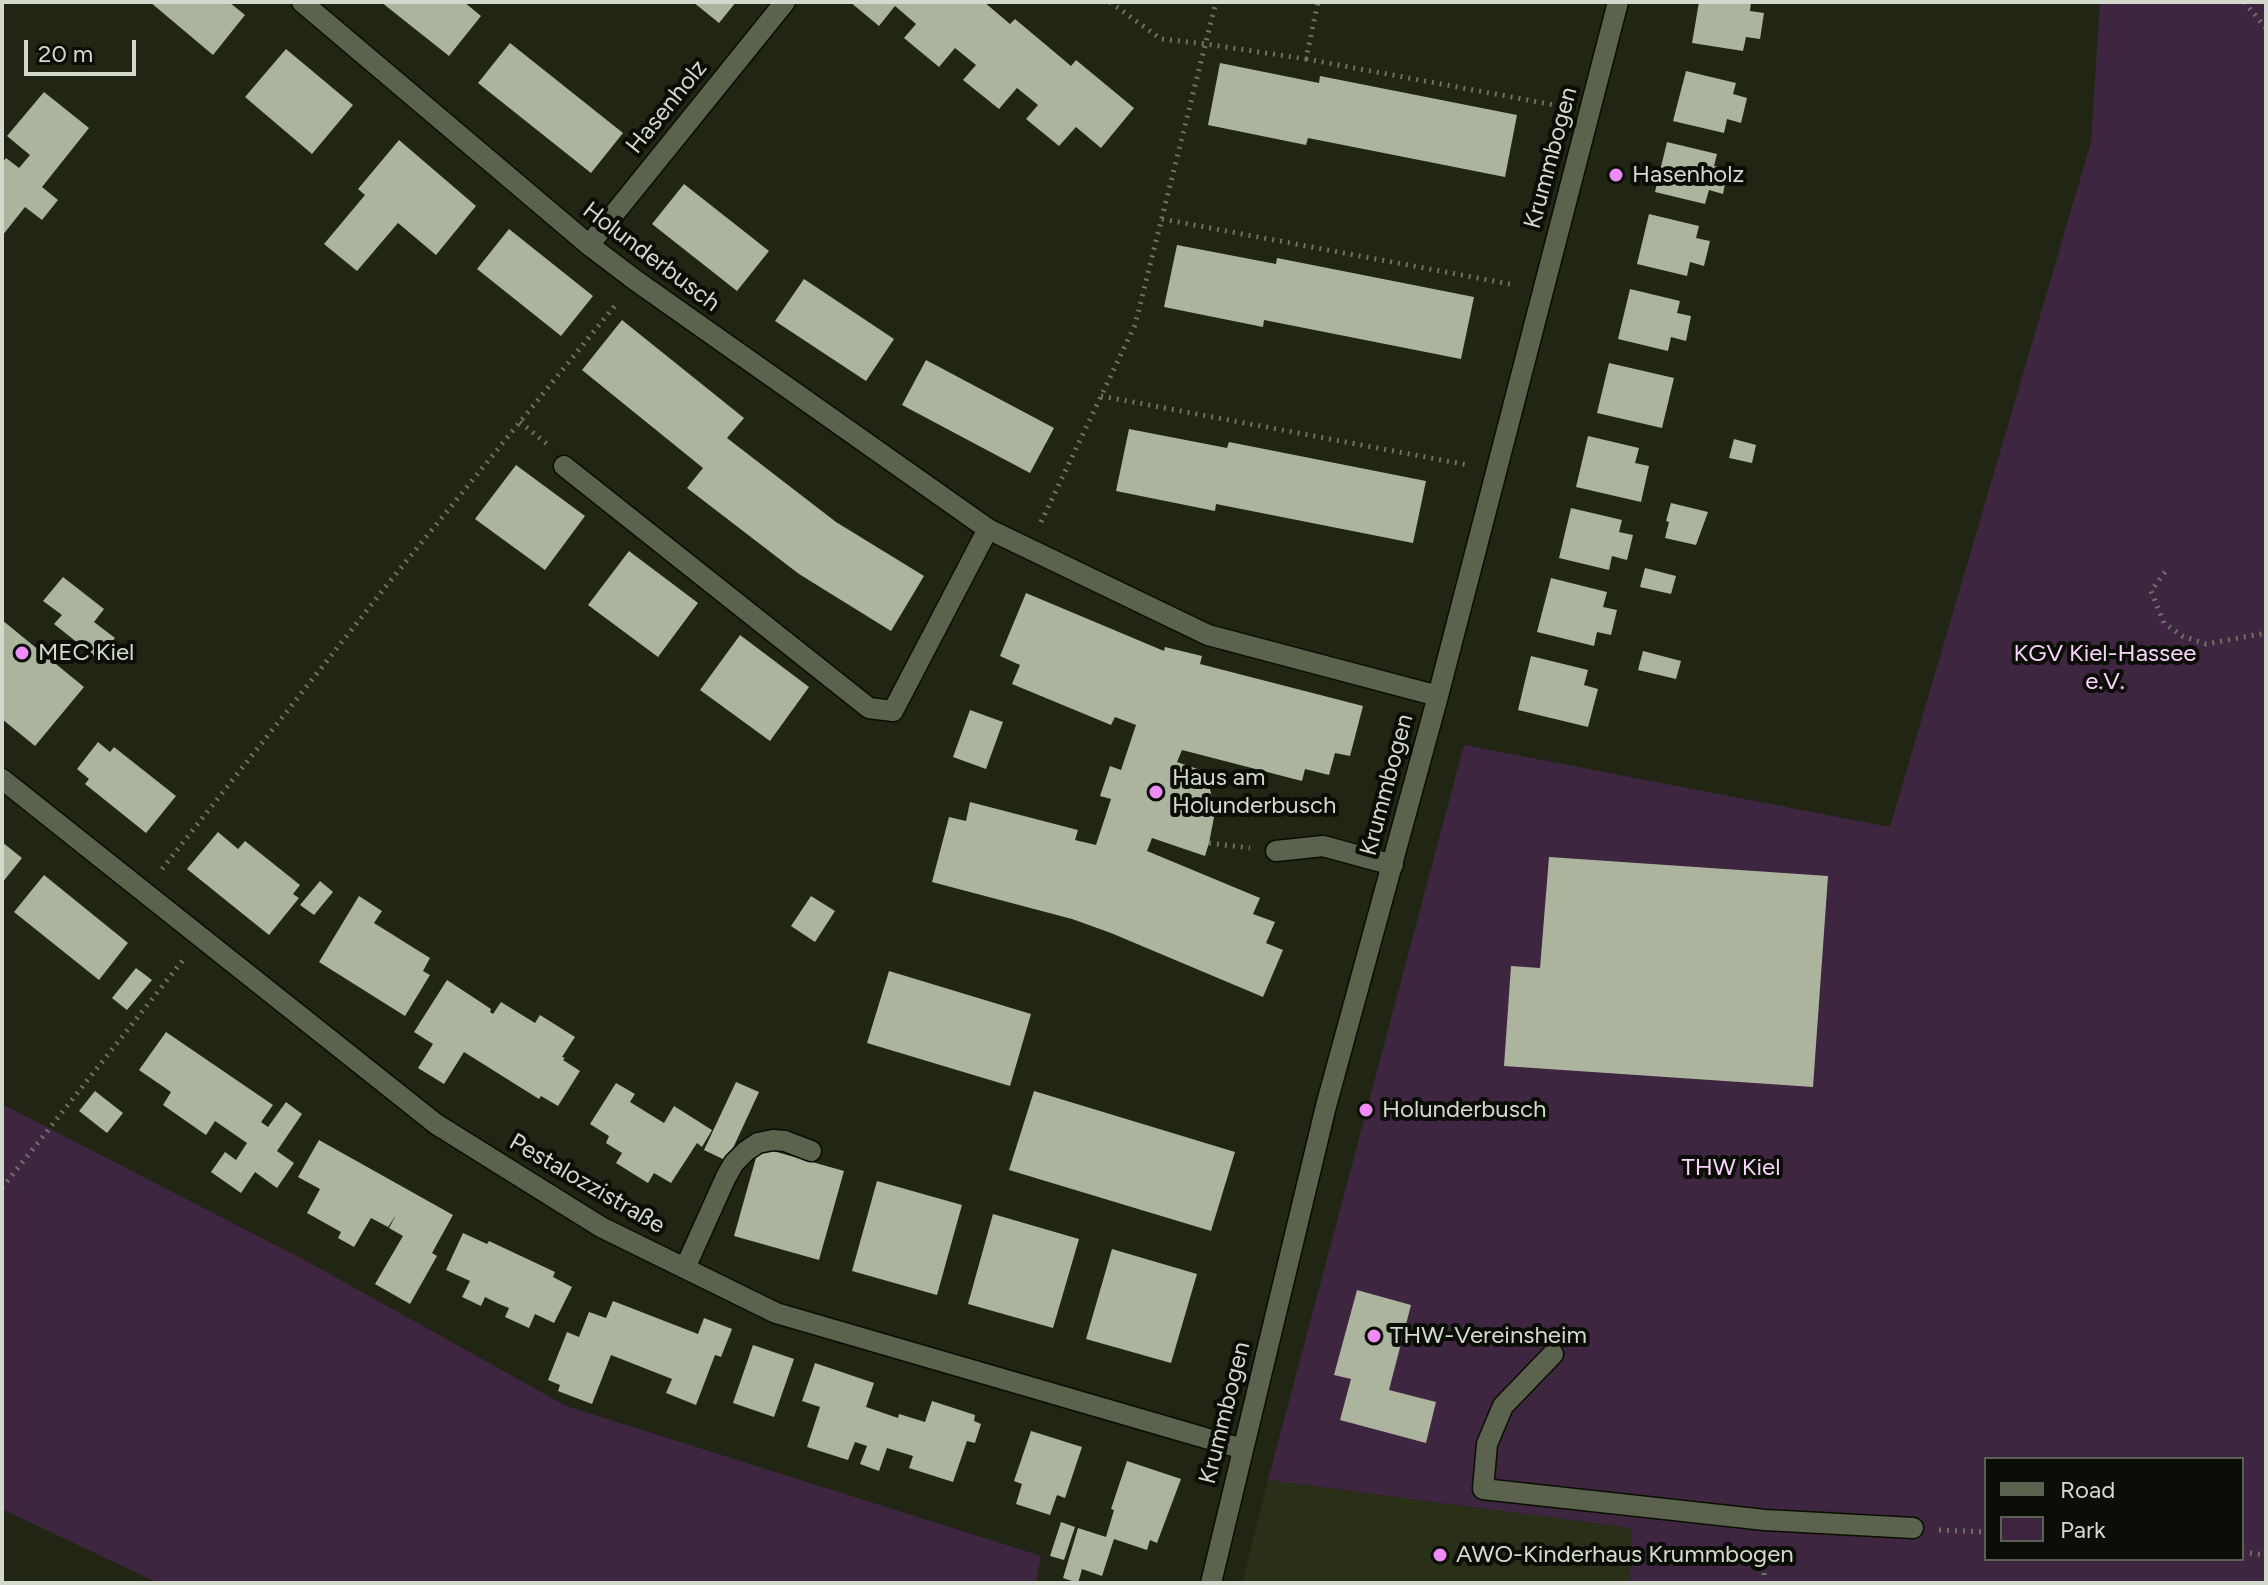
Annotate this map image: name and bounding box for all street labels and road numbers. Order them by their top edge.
street label: Hasenholz [620,54,714,160]
street label: Krummbogen [1518,84,1584,232]
street label: Holunderbusch [577,196,725,318]
street label: Krummbogen [1354,711,1420,859]
street label: Pestalozzistraße [504,1128,670,1240]
street label: Krummbogen [1193,1339,1257,1487]

